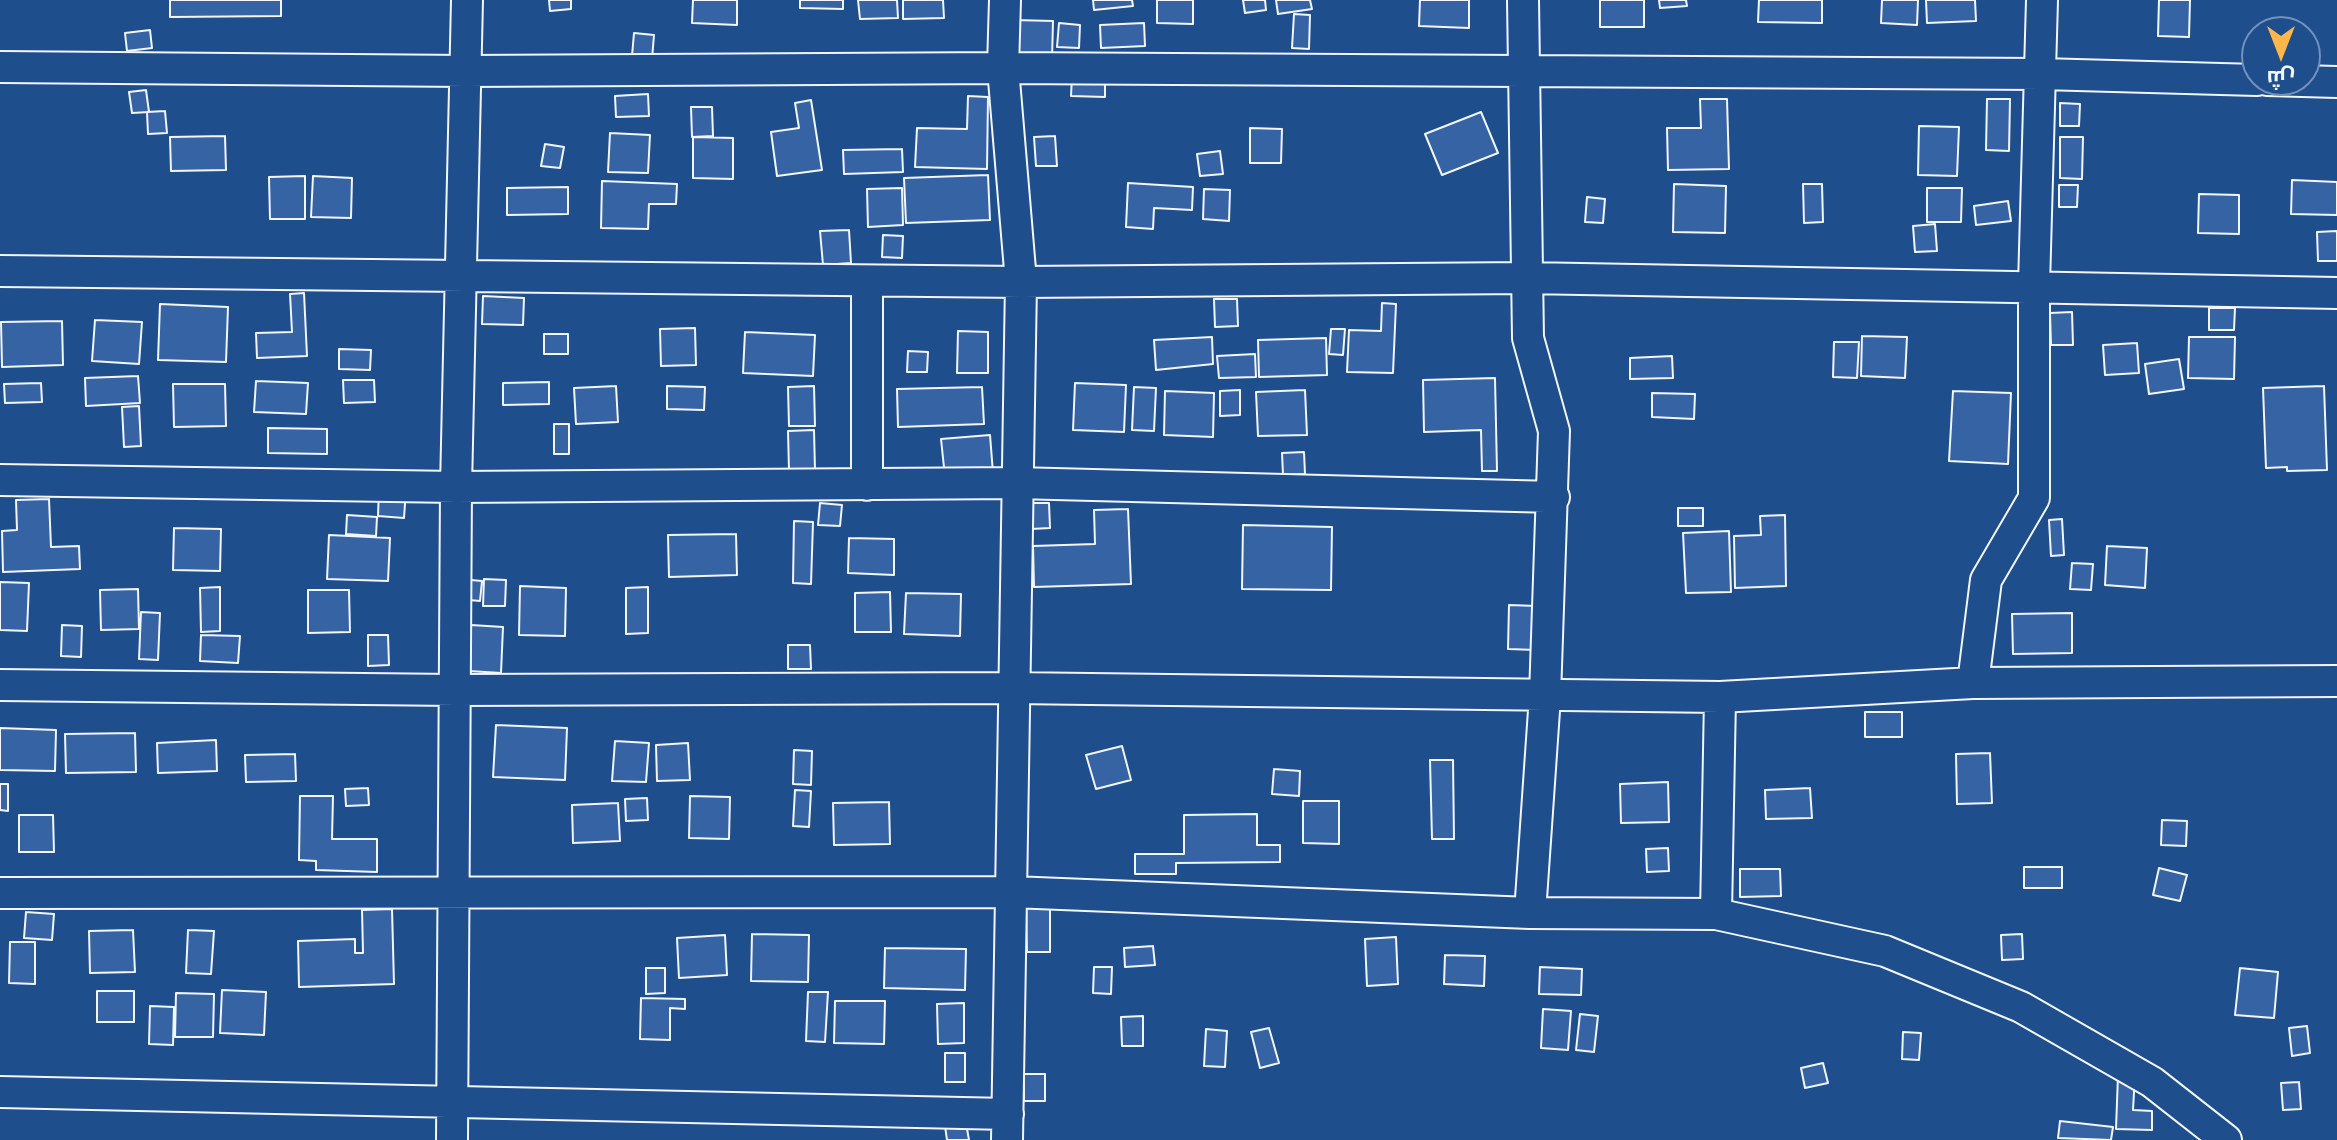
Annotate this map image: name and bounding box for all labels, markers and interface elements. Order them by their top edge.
north arrow [2241,16,2321,96]
text: ش [2267,66,2295,91]

